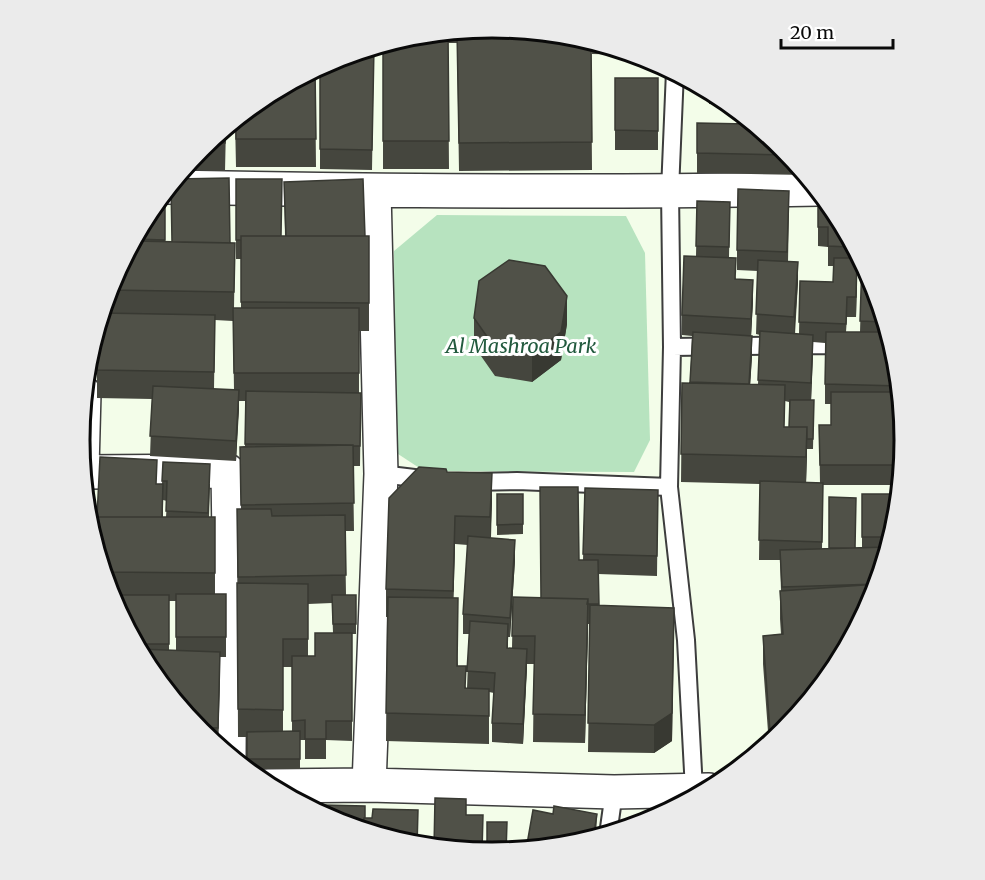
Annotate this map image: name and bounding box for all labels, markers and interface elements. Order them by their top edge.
scale bar [781,12,894,50]
text: 20 m [790,21,834,44]
park label: Al Mashroa Park [444,333,596,358]

